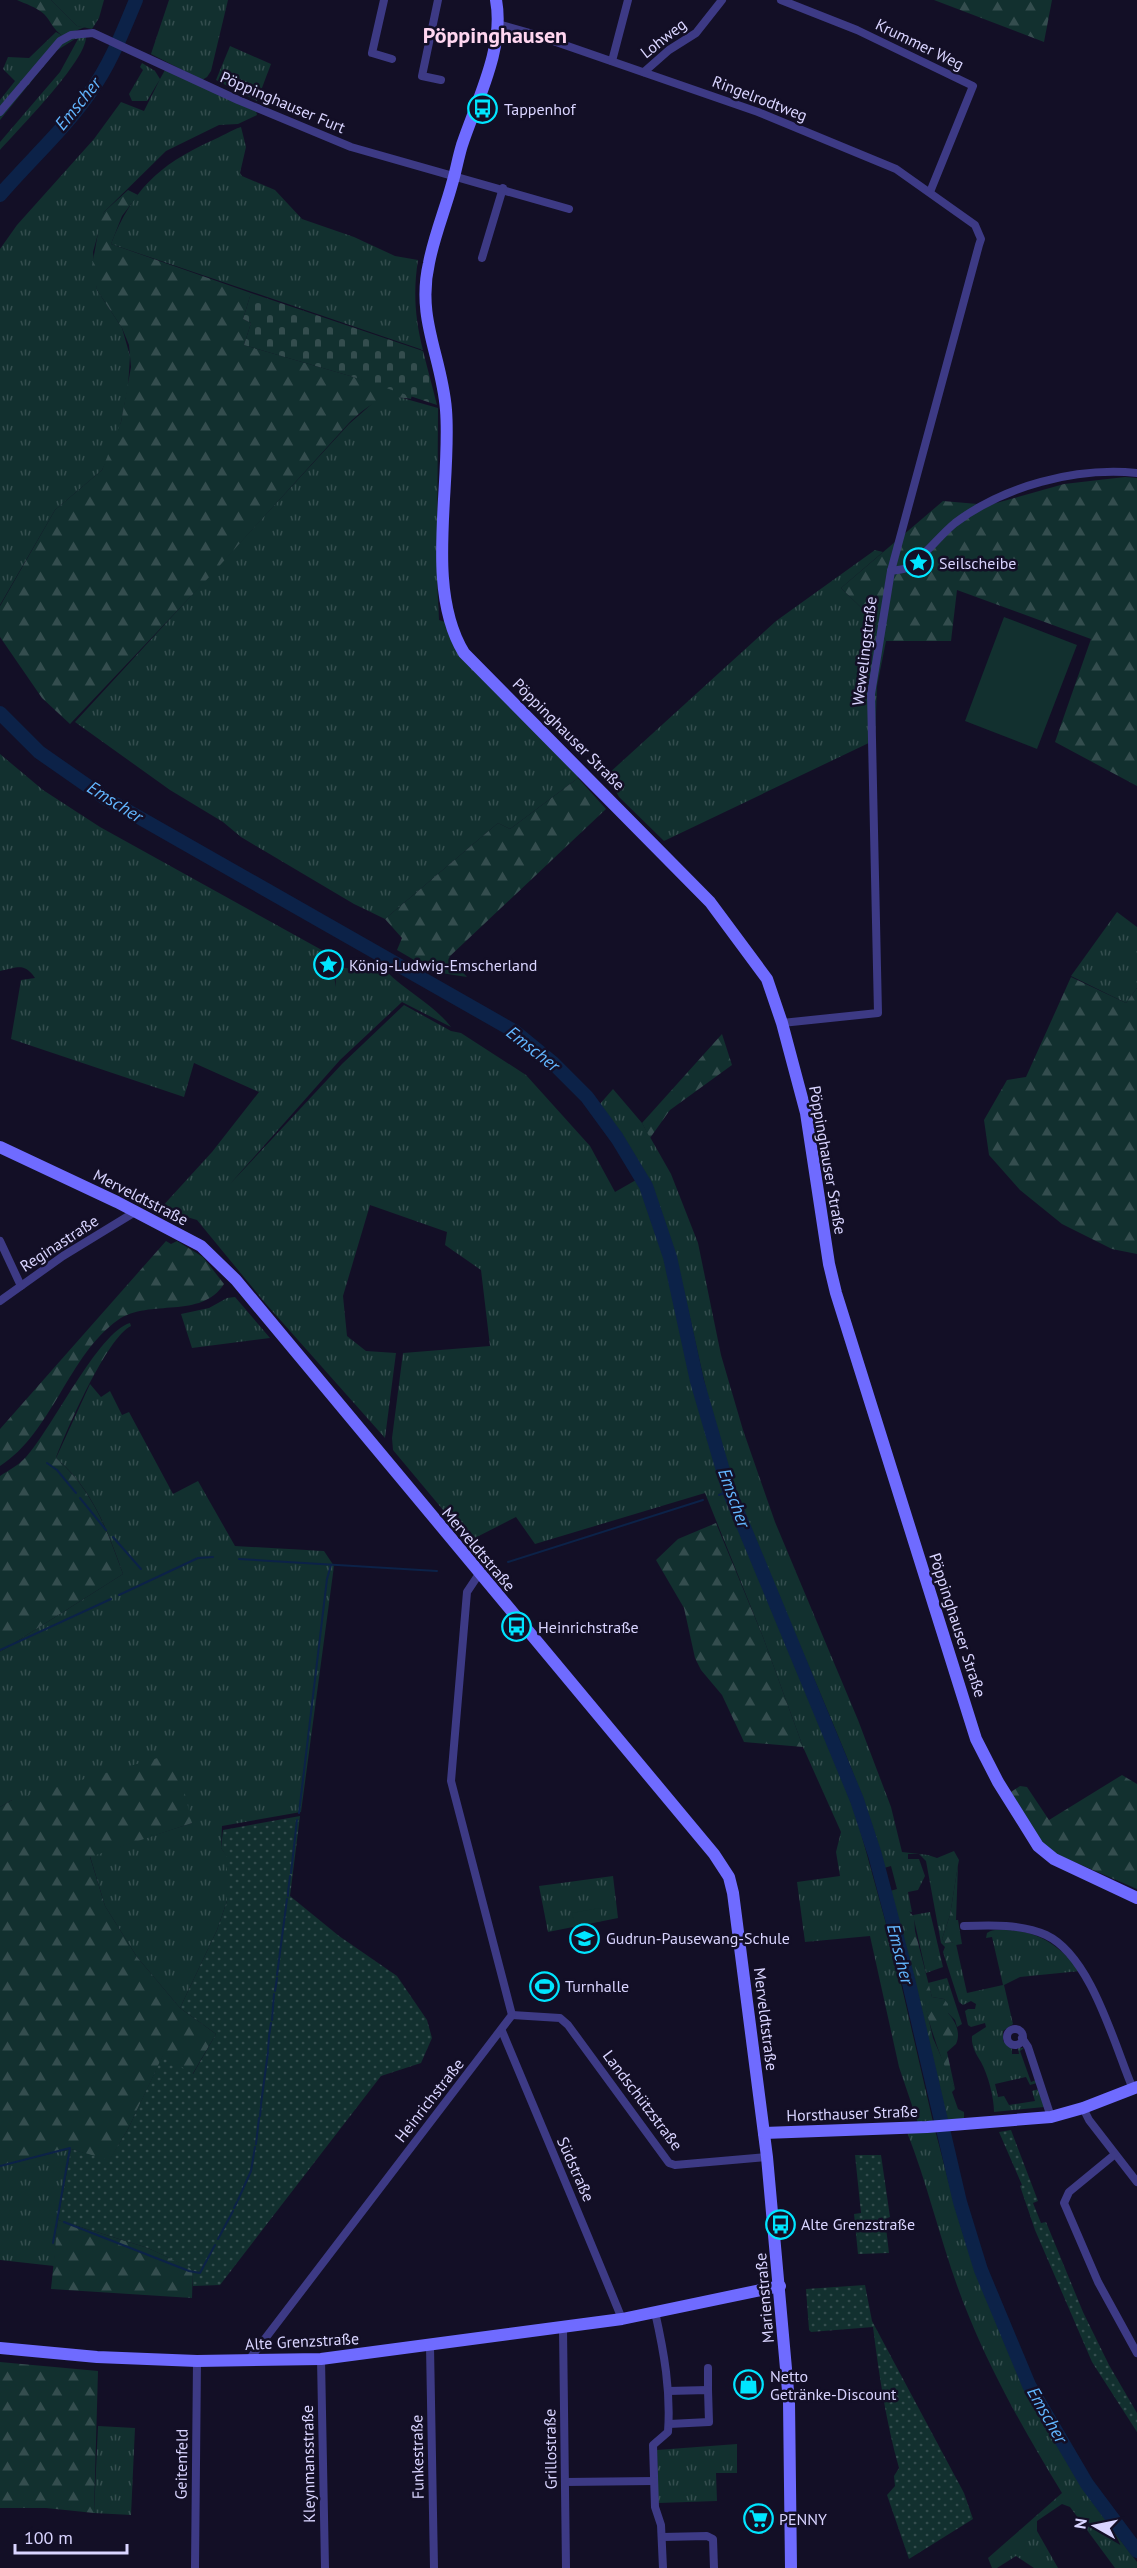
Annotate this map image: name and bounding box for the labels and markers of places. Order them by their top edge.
bus stop icon: Tappenhof [467,93,499,125]
place label: Tappenhof [504,99,576,119]
place icon: Seilscheibe [902,547,934,579]
place label: Seilscheibe [939,553,1016,573]
place icon: König-Ludwig-Emscherland [312,949,344,981]
place label: König-Ludwig-Emscherland [349,955,537,975]
bus stop icon: Heinrichstraße [501,1611,533,1643]
place label: Heinrichstraße [538,1617,639,1637]
school or university icon: Gudrun-Pausewang-Schule [569,1922,601,1954]
place label: Gudrun-Pausewang-Schule [606,1928,790,1948]
sports icon: Turnhalle [528,1970,560,2002]
place label: Turnhalle [565,1976,629,1996]
bus stop icon: Alte Grenzstraße [764,2208,796,2240]
place label: Alte Grenzstraße [801,2214,915,2234]
place label: Netto Getränke-Discount [770,2366,897,2404]
shop icon: Netto Getränke-Discount [733,2369,765,2401]
supermarket icon: PENNY [742,2503,774,2535]
place label: PENNY [779,2509,827,2529]

